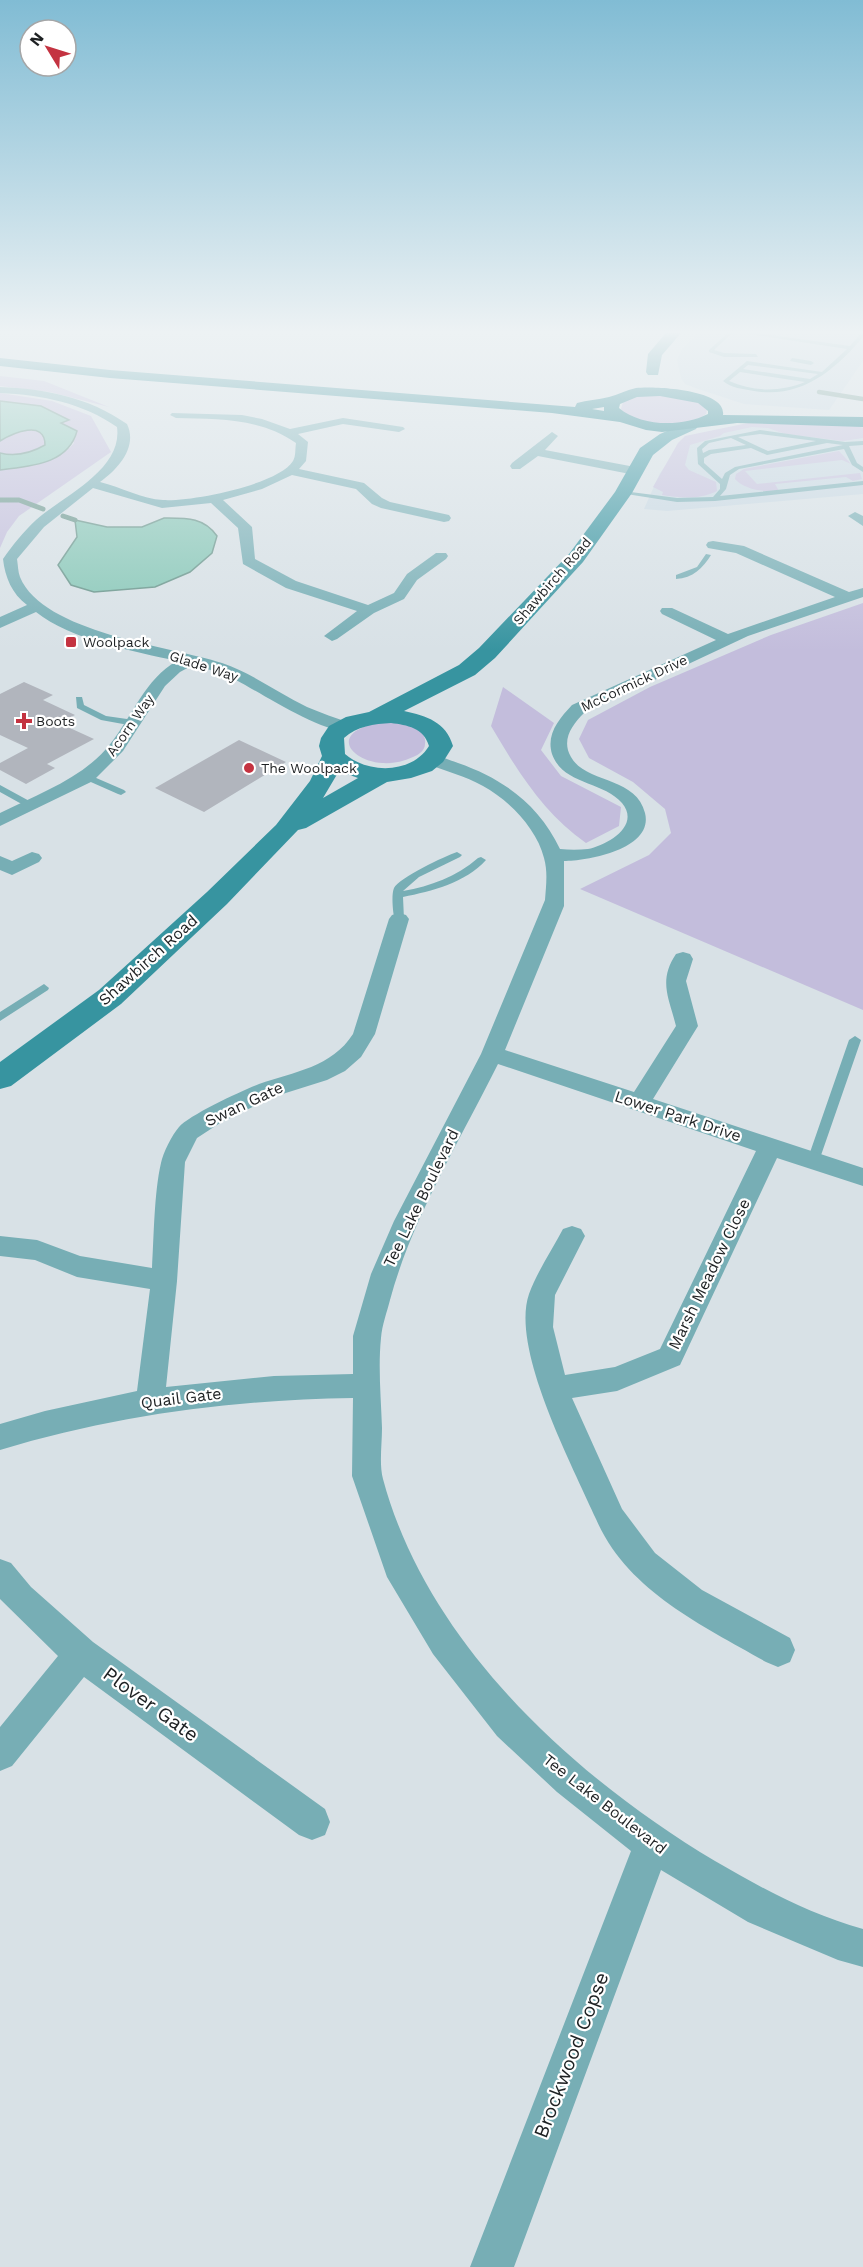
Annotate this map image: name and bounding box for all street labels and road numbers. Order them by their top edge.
street label: Shawbirch Road [510,534,594,628]
street label: Glade Way [168,647,241,685]
street label: McCormick Drive [578,651,690,715]
street label: Acorn Way [103,690,158,759]
street label: Shawbirch Road [95,911,201,1009]
street label: Swan Gate [202,1078,286,1130]
street label: Lower Park Drive [612,1087,744,1145]
street label: Tee Lake Boulevard [379,1126,463,1270]
street label: Marsh Meadow Close [664,1195,754,1353]
street label: Quail Gate [140,1384,222,1412]
street label: Plover Gate [99,1661,203,1747]
street label: Tee Lake Boulevard [540,1750,670,1858]
street label: Brockwood Copse [528,1969,614,2141]

